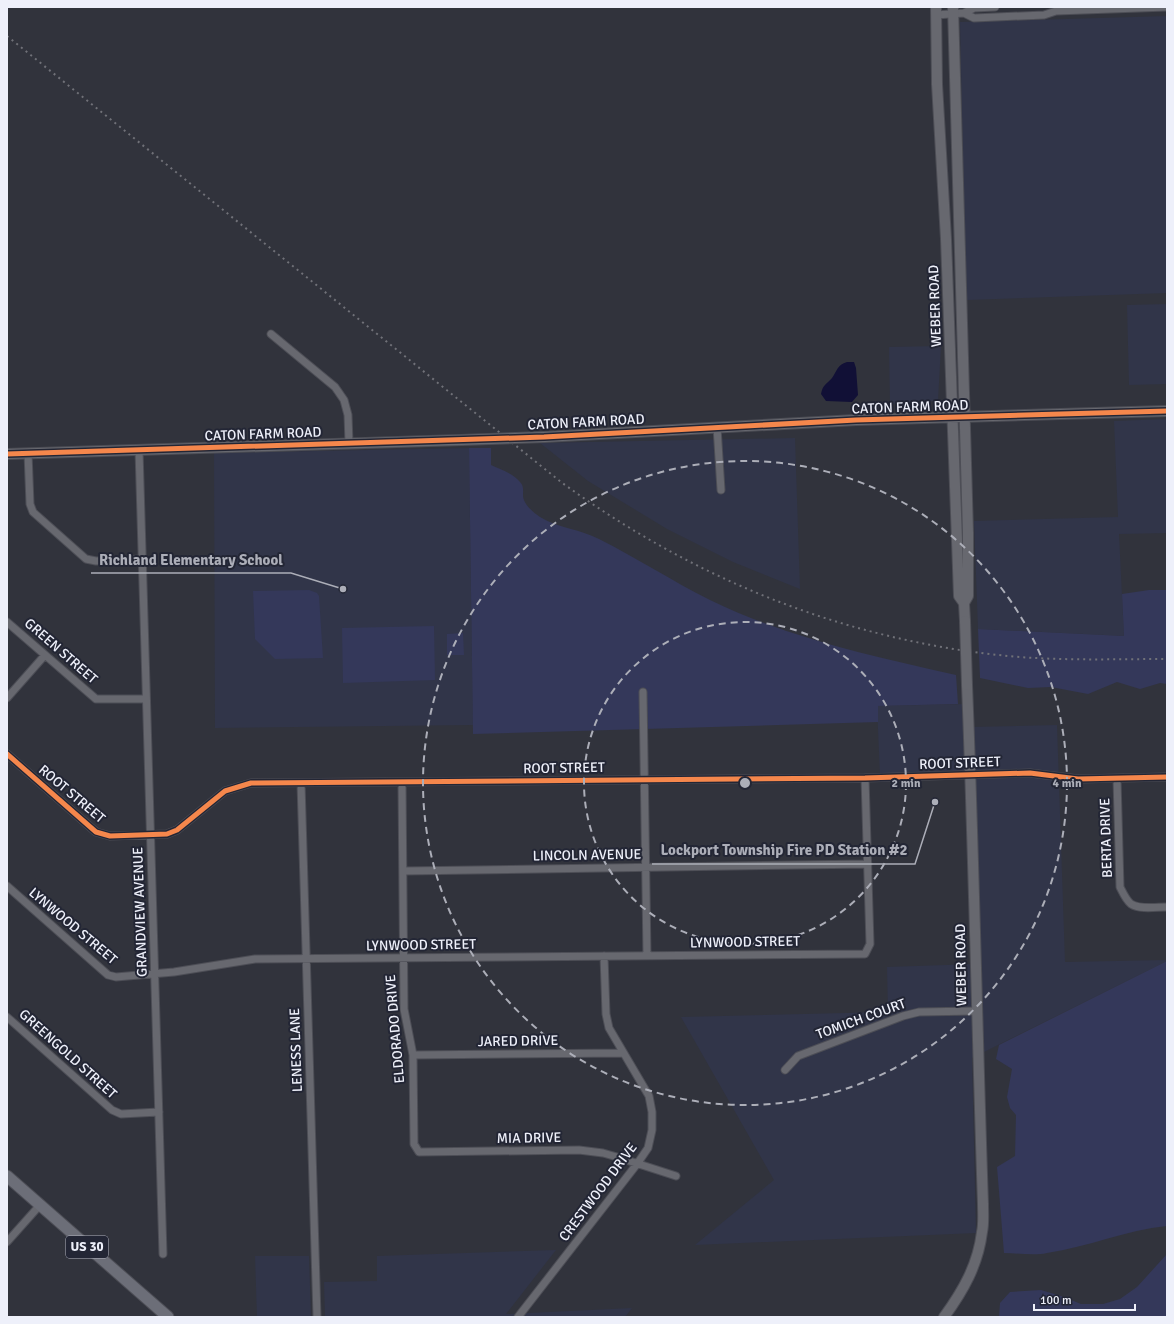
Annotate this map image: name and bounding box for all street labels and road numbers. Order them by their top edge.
street label: WEBER ROAD [925,264,945,348]
street label: CATON FARM ROAD [851,396,969,418]
street label: CATON FARM ROAD [527,410,645,434]
street label: CATON FARM ROAD [204,423,322,445]
street label: GREEN STREET [21,615,101,687]
street label: ROOT STREET [919,753,1001,773]
street label: ROOT STREET [523,759,605,777]
street label: ROOT STREET [35,761,109,827]
street label: BERTA DRIVE [1096,798,1116,878]
street label: LINCOLN AVENUE [532,846,642,864]
street label: GRANDVIEW AVENUE [129,847,151,977]
street label: LYNWOOD STREET [25,884,121,968]
street label: WEBER ROAD [952,924,970,1006]
street label: LYNWOOD STREET [690,933,800,951]
street label: LYNWOOD STREET [366,936,476,954]
street label: ELDORADO DRIVE [382,974,408,1084]
street label: TOMICH COURT [814,995,908,1043]
street label: GREENGOLD STREET [16,1006,120,1102]
street label: LENESS LANE [286,1007,306,1092]
street label: JARED DRIVE [478,1032,559,1050]
street label: MIA DRIVE [497,1129,562,1147]
street label: CRESTWOOD DRIVE [555,1139,641,1245]
road number: US 30 [66,1236,108,1258]

